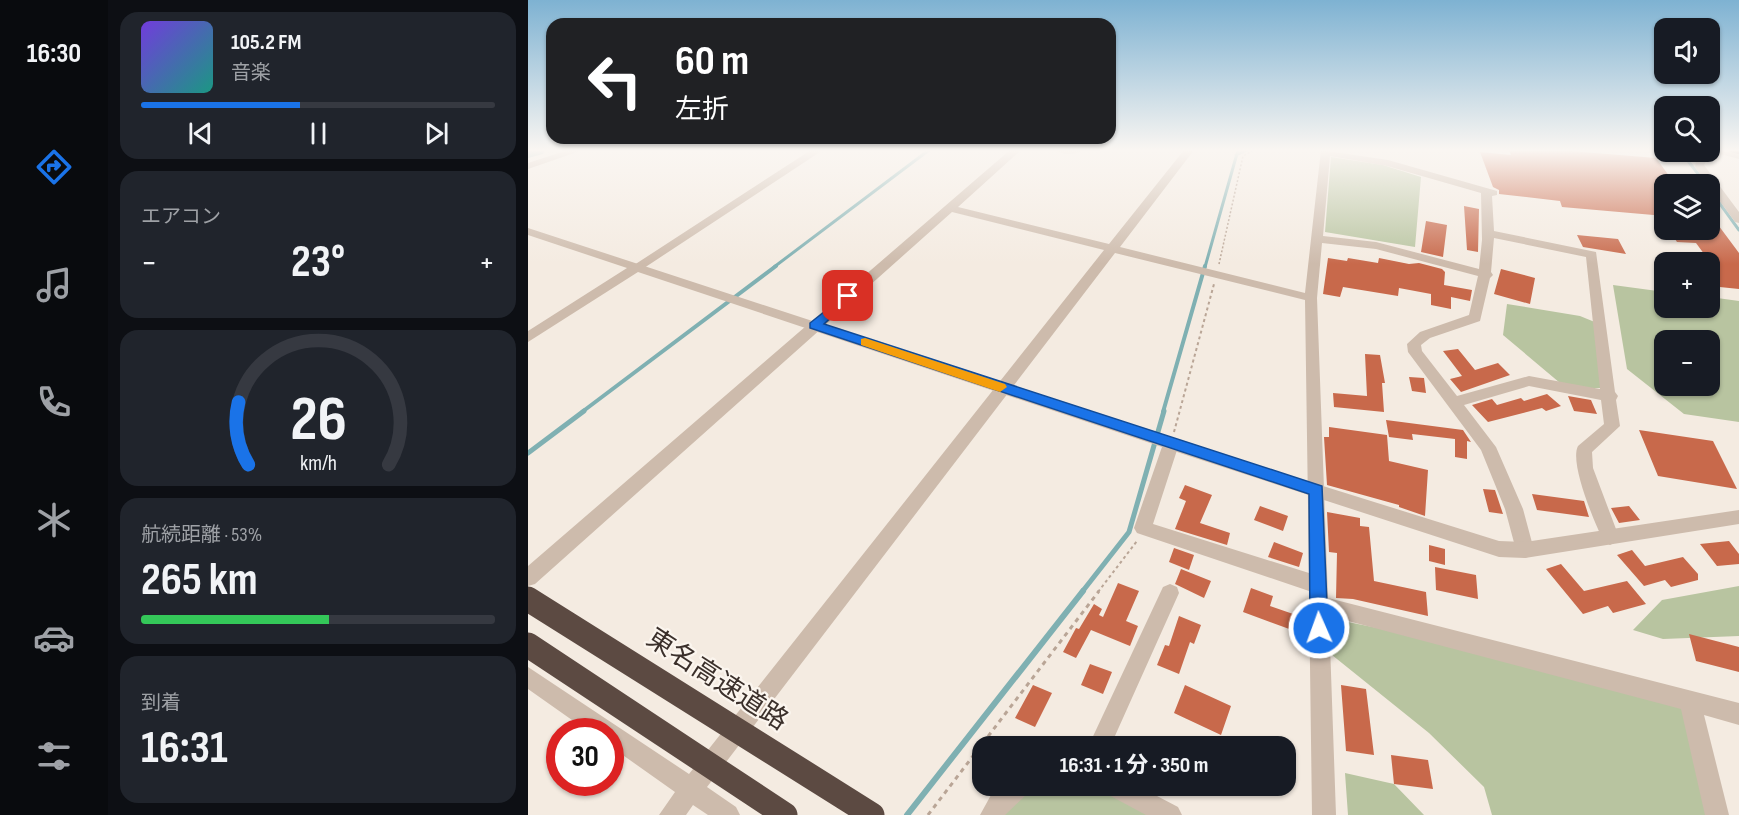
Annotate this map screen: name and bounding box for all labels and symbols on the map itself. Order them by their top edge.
pin [822,270,873,321]
position arrow [1287,596,1351,660]
street label: 東名高速道路 [640,622,794,738]
speed limit sign: 30 [546,718,624,796]

